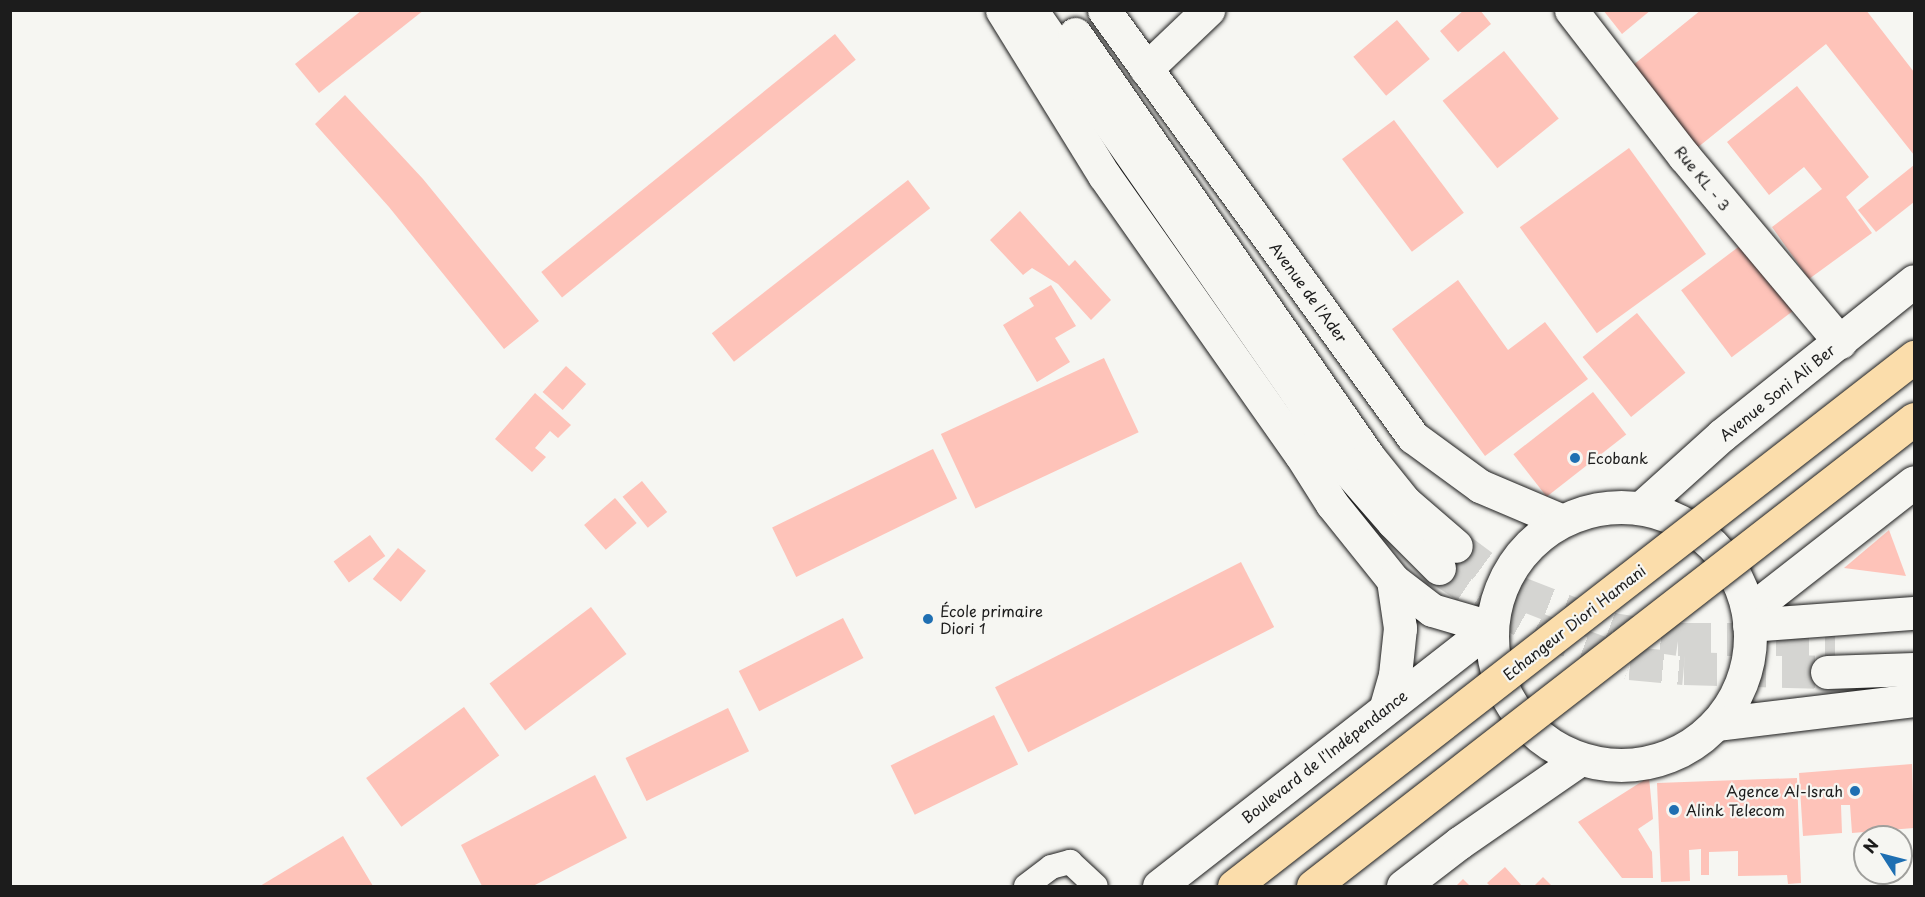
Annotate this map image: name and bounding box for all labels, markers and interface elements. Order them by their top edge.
street label: Rue KL - 3 [1671,142,1735,214]
street label: Avenue de l'Ader [1266,238,1352,346]
street label: Avenue Soni Ali Ber [1716,340,1838,444]
place label: Ecobank [1587,449,1648,467]
marker: Ecobank [1568,451,1582,465]
street label: Echangeur Diori Hamani [1499,561,1649,683]
place label: École primaire Diori 1 [940,601,1044,636]
marker: École primaire Diori 1 [921,612,935,626]
street label: Boulevard de l'Indépendance [1237,686,1411,826]
place label: Agence Al-Israh [1726,782,1843,800]
marker: Agence Al-Israh [1848,784,1862,798]
place label: Alink Telecom [1686,801,1784,819]
marker: Alink Telecom [1667,803,1681,817]
north arrow [1853,825,1913,885]
text: N [1857,833,1883,858]

